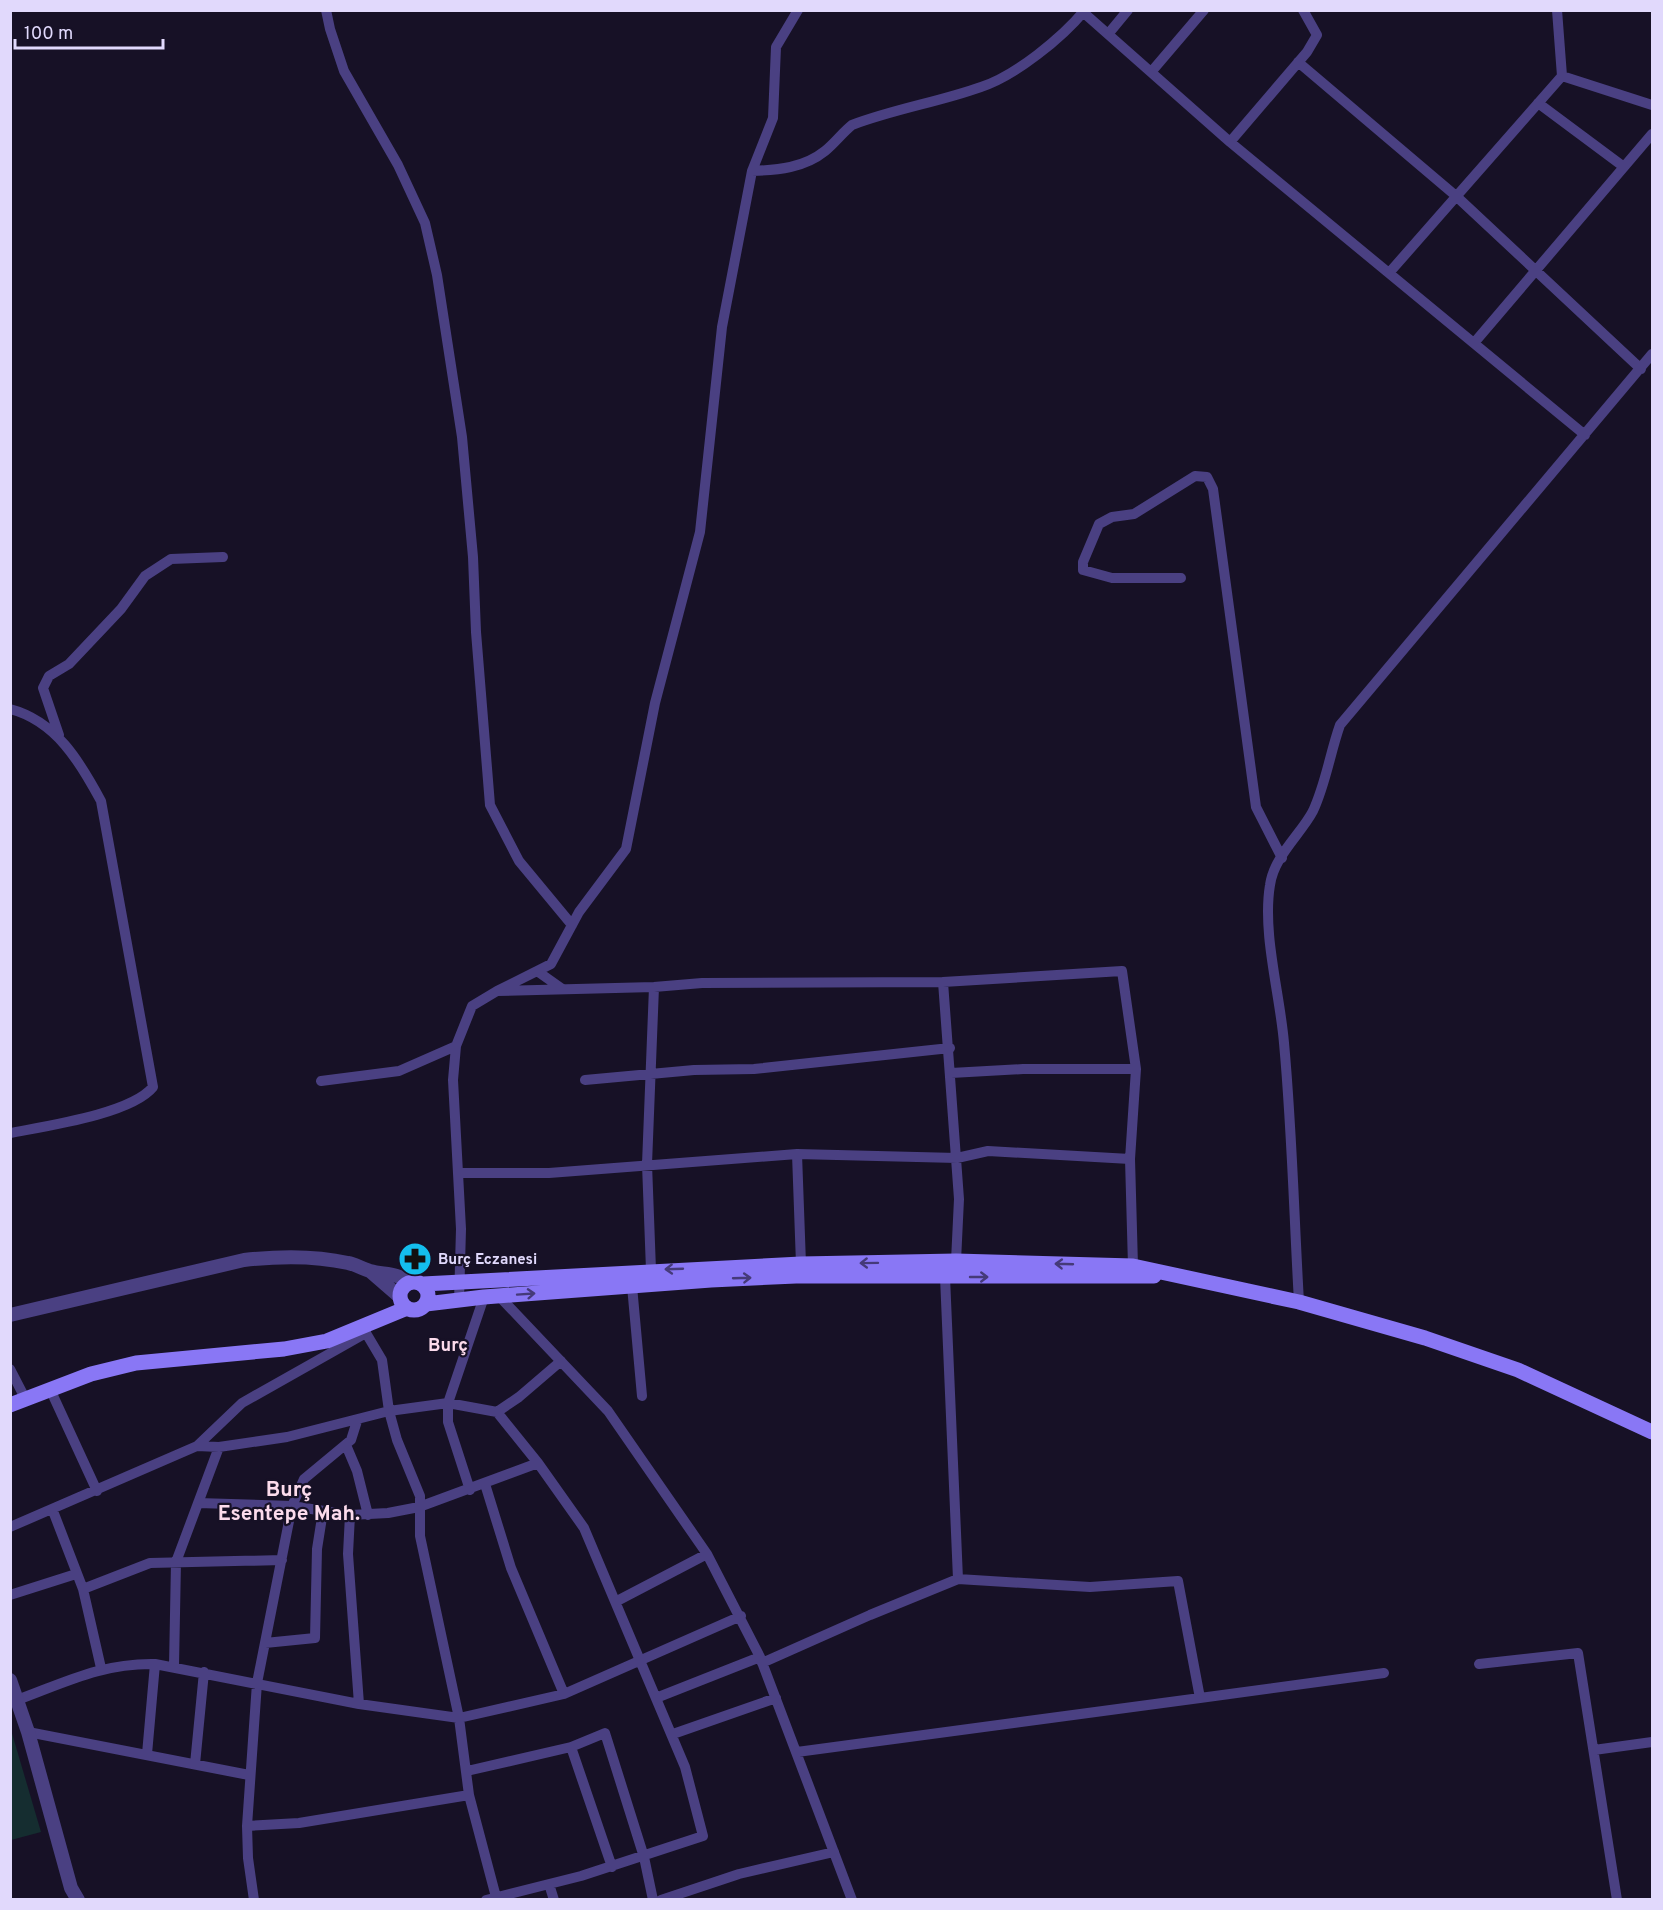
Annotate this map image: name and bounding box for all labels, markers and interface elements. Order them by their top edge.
scale bar [15,12,164,50]
text: 100 m [24,23,73,46]
pharmacy icon: Burç Eczanesi [397,1241,433,1277]
place label: Burç Eczanesi [438,1251,537,1270]
one-way arrow [859,1257,879,1268]
one-way arrow [1054,1258,1074,1270]
one-way arrow [664,1263,684,1275]
one-way arrow [968,1271,988,1283]
one-way arrow [731,1273,751,1284]
one-way arrow [516,1288,536,1299]
district label: Burç [428,1335,468,1358]
district label: Burç Esentepe Mah. [218,1477,360,1528]

